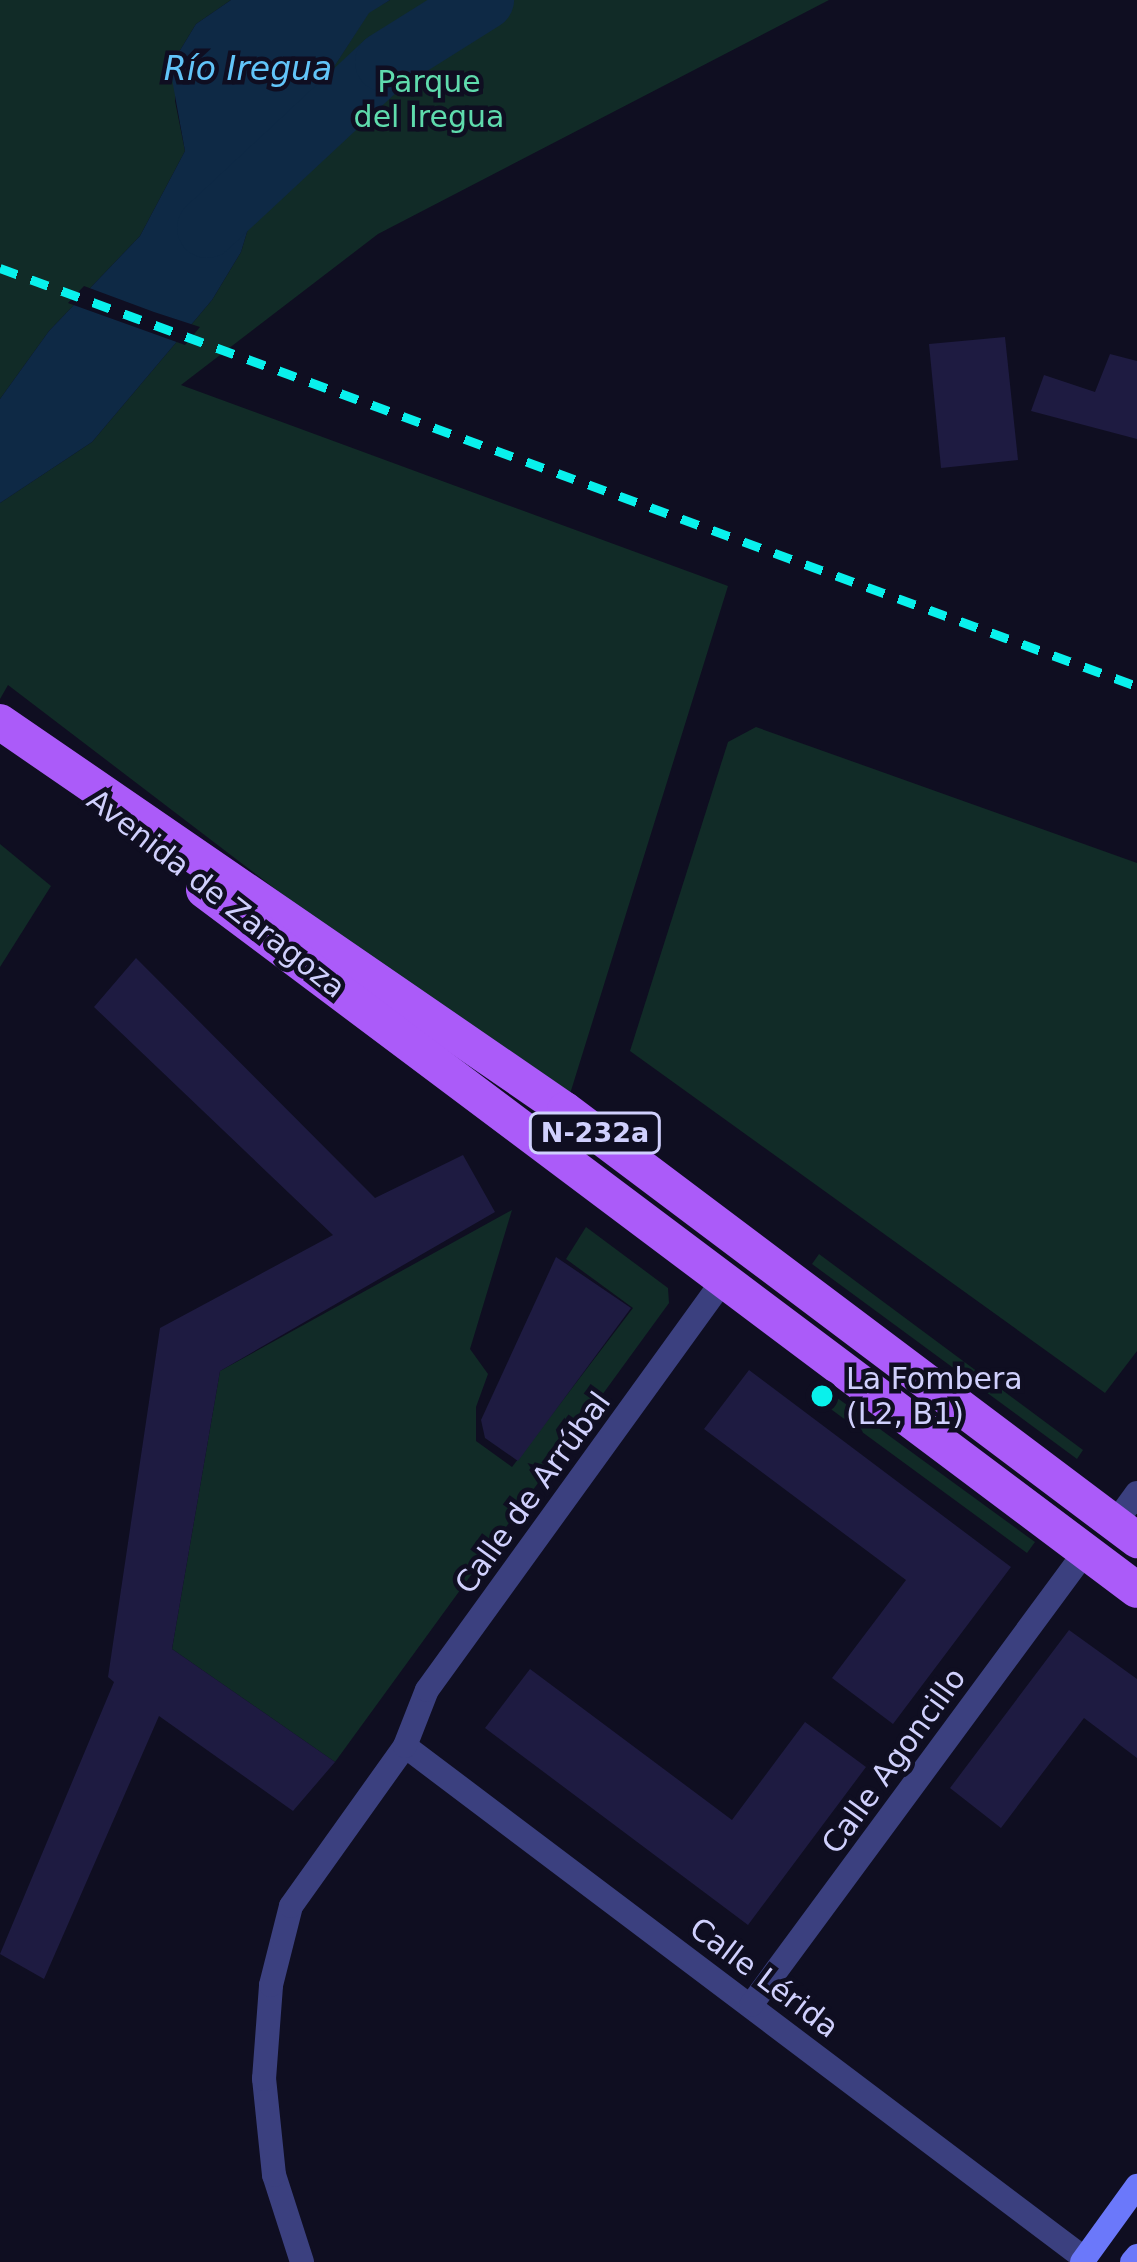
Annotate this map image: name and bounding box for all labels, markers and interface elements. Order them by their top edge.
water label: Río Iregua [164,49,332,89]
park label: Parque del Iregua [354,64,504,134]
street label: Avenida de Zaragoza [80,782,352,1006]
road number: N-232a [526,1112,664,1154]
place label: La Fombera (L2, B1) [846,1361,1023,1432]
marker: La Fombera (L2, B1) [809,1383,835,1409]
street label: Calle de Arrúbal [448,1385,618,1601]
street label: Calle Agoncillo [815,1661,973,1861]
street label: Calle Lérida [683,1910,845,2046]

